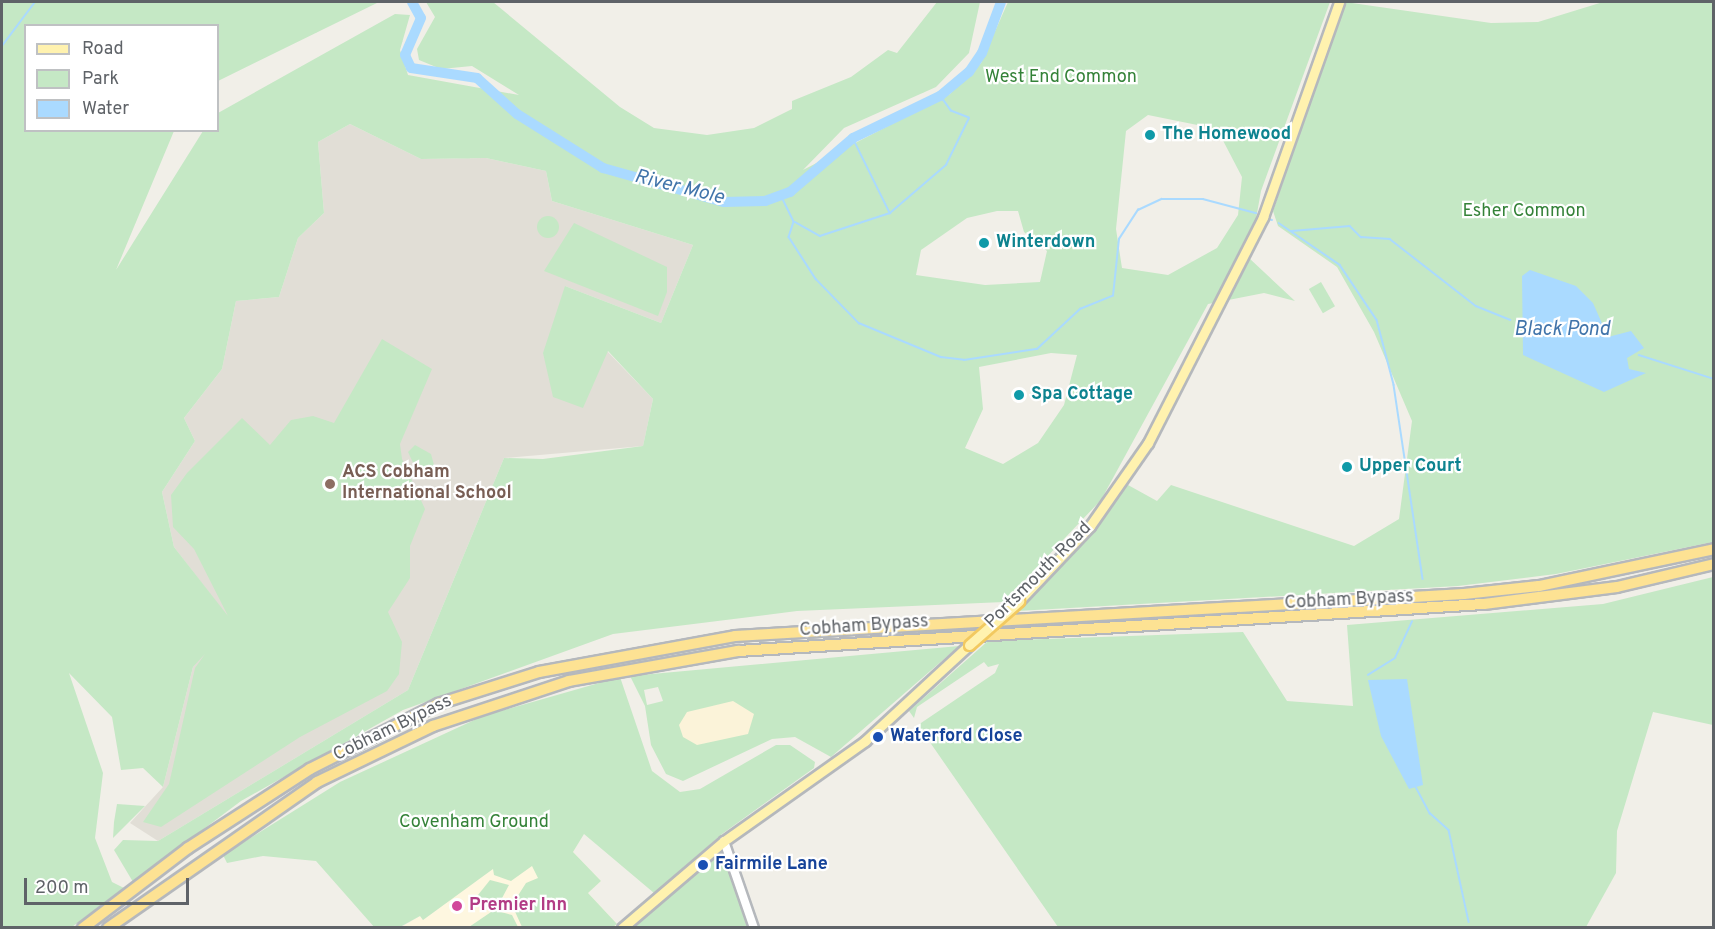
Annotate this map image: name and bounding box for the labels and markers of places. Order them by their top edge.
place label: The Homewood [1162,124,1291,146]
marker: The Homewood [1143,128,1157,142]
place label: Winterdown [996,232,1095,254]
marker: Winterdown [977,236,991,250]
place label: Spa Cottage [1031,384,1133,406]
marker: Spa Cottage [1012,388,1026,402]
place label: Upper Court [1359,456,1462,478]
marker: Upper Court [1340,460,1354,474]
place label: ACS Cobham International School [342,463,512,506]
marker: ACS Cobham International School [323,477,337,491]
place label: Waterford Close [890,726,1023,748]
marker: Waterford Close [871,730,885,744]
place label: Fairmile Lane [715,854,828,876]
marker: Fairmile Lane [696,858,710,872]
place label: Premier Inn [469,895,567,917]
marker: Premier Inn [450,899,464,913]

